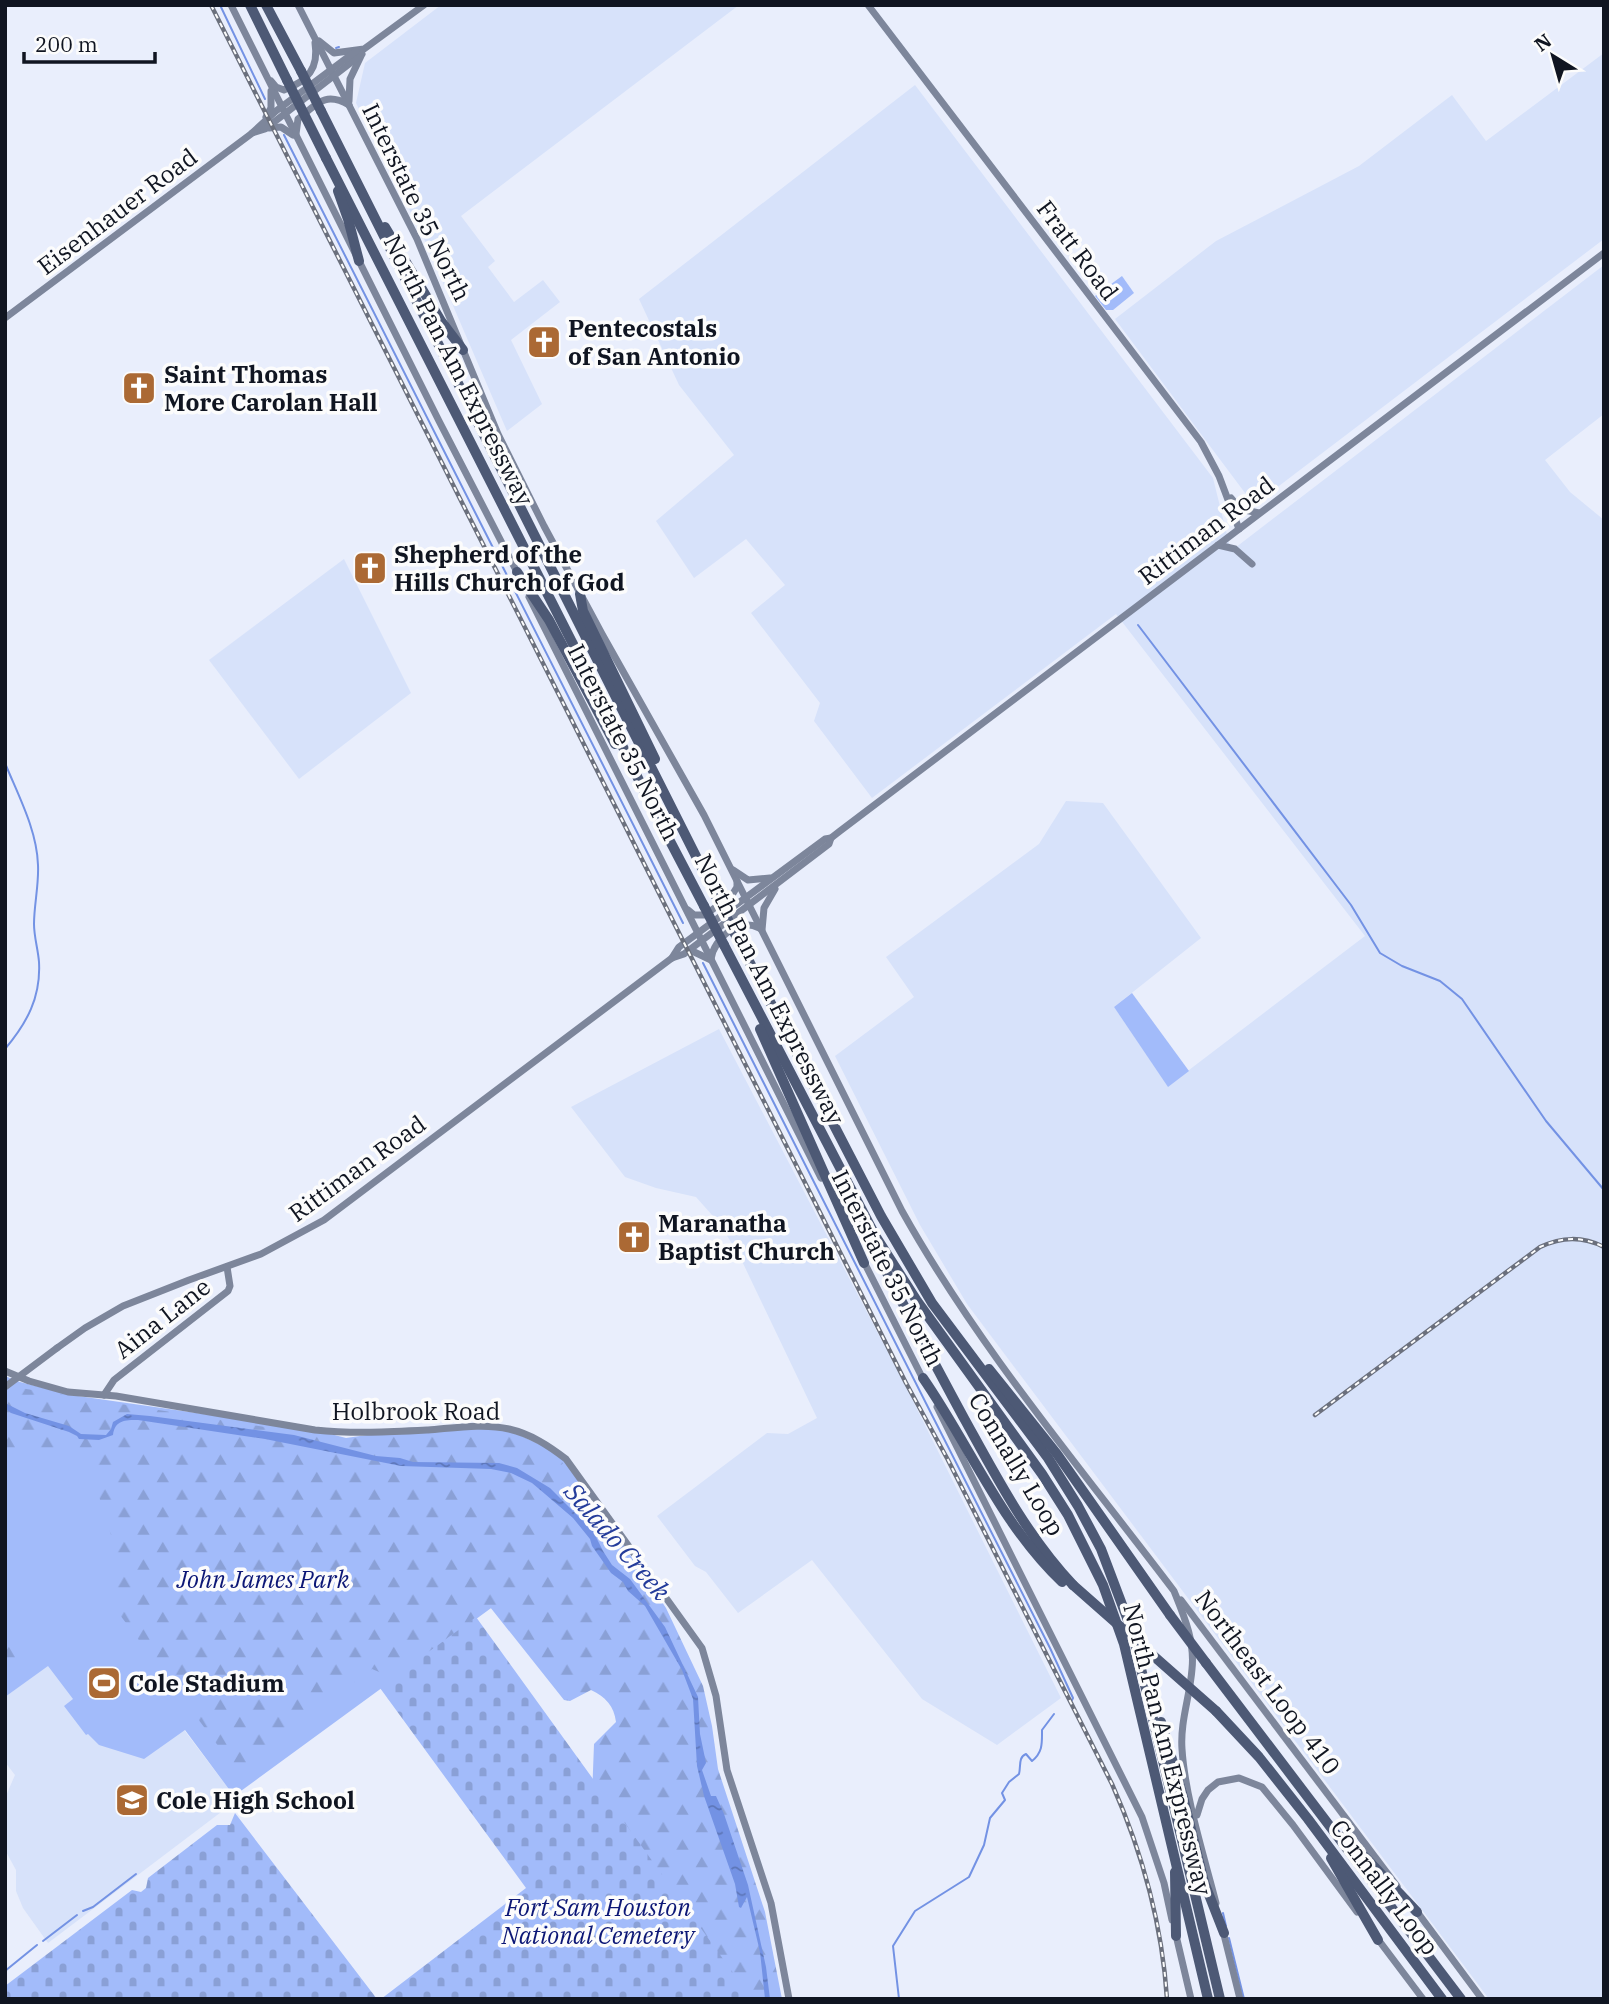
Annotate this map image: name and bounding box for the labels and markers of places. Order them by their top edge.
place label: Pentecostals of San Antonio [568,312,741,372]
church icon: Pentecostals of San Antonio [525,323,563,361]
place label: Saint Thomas More Carolan Hall [164,358,378,418]
church icon: Saint Thomas More Carolan Hall [120,369,158,407]
place label: Shepherd of the Hills Church of God [394,538,625,598]
church icon: Shepherd of the Hills Church of God [351,549,389,587]
place label: Maranatha Baptist Church [658,1207,835,1267]
church icon: Maranatha Baptist Church [615,1218,653,1256]
sports icon: Cole Stadium [85,1664,123,1702]
place label: Cole Stadium [128,1667,284,1699]
school or university icon: Cole High School [113,1781,151,1819]
place label: Cole High School [156,1784,355,1816]

